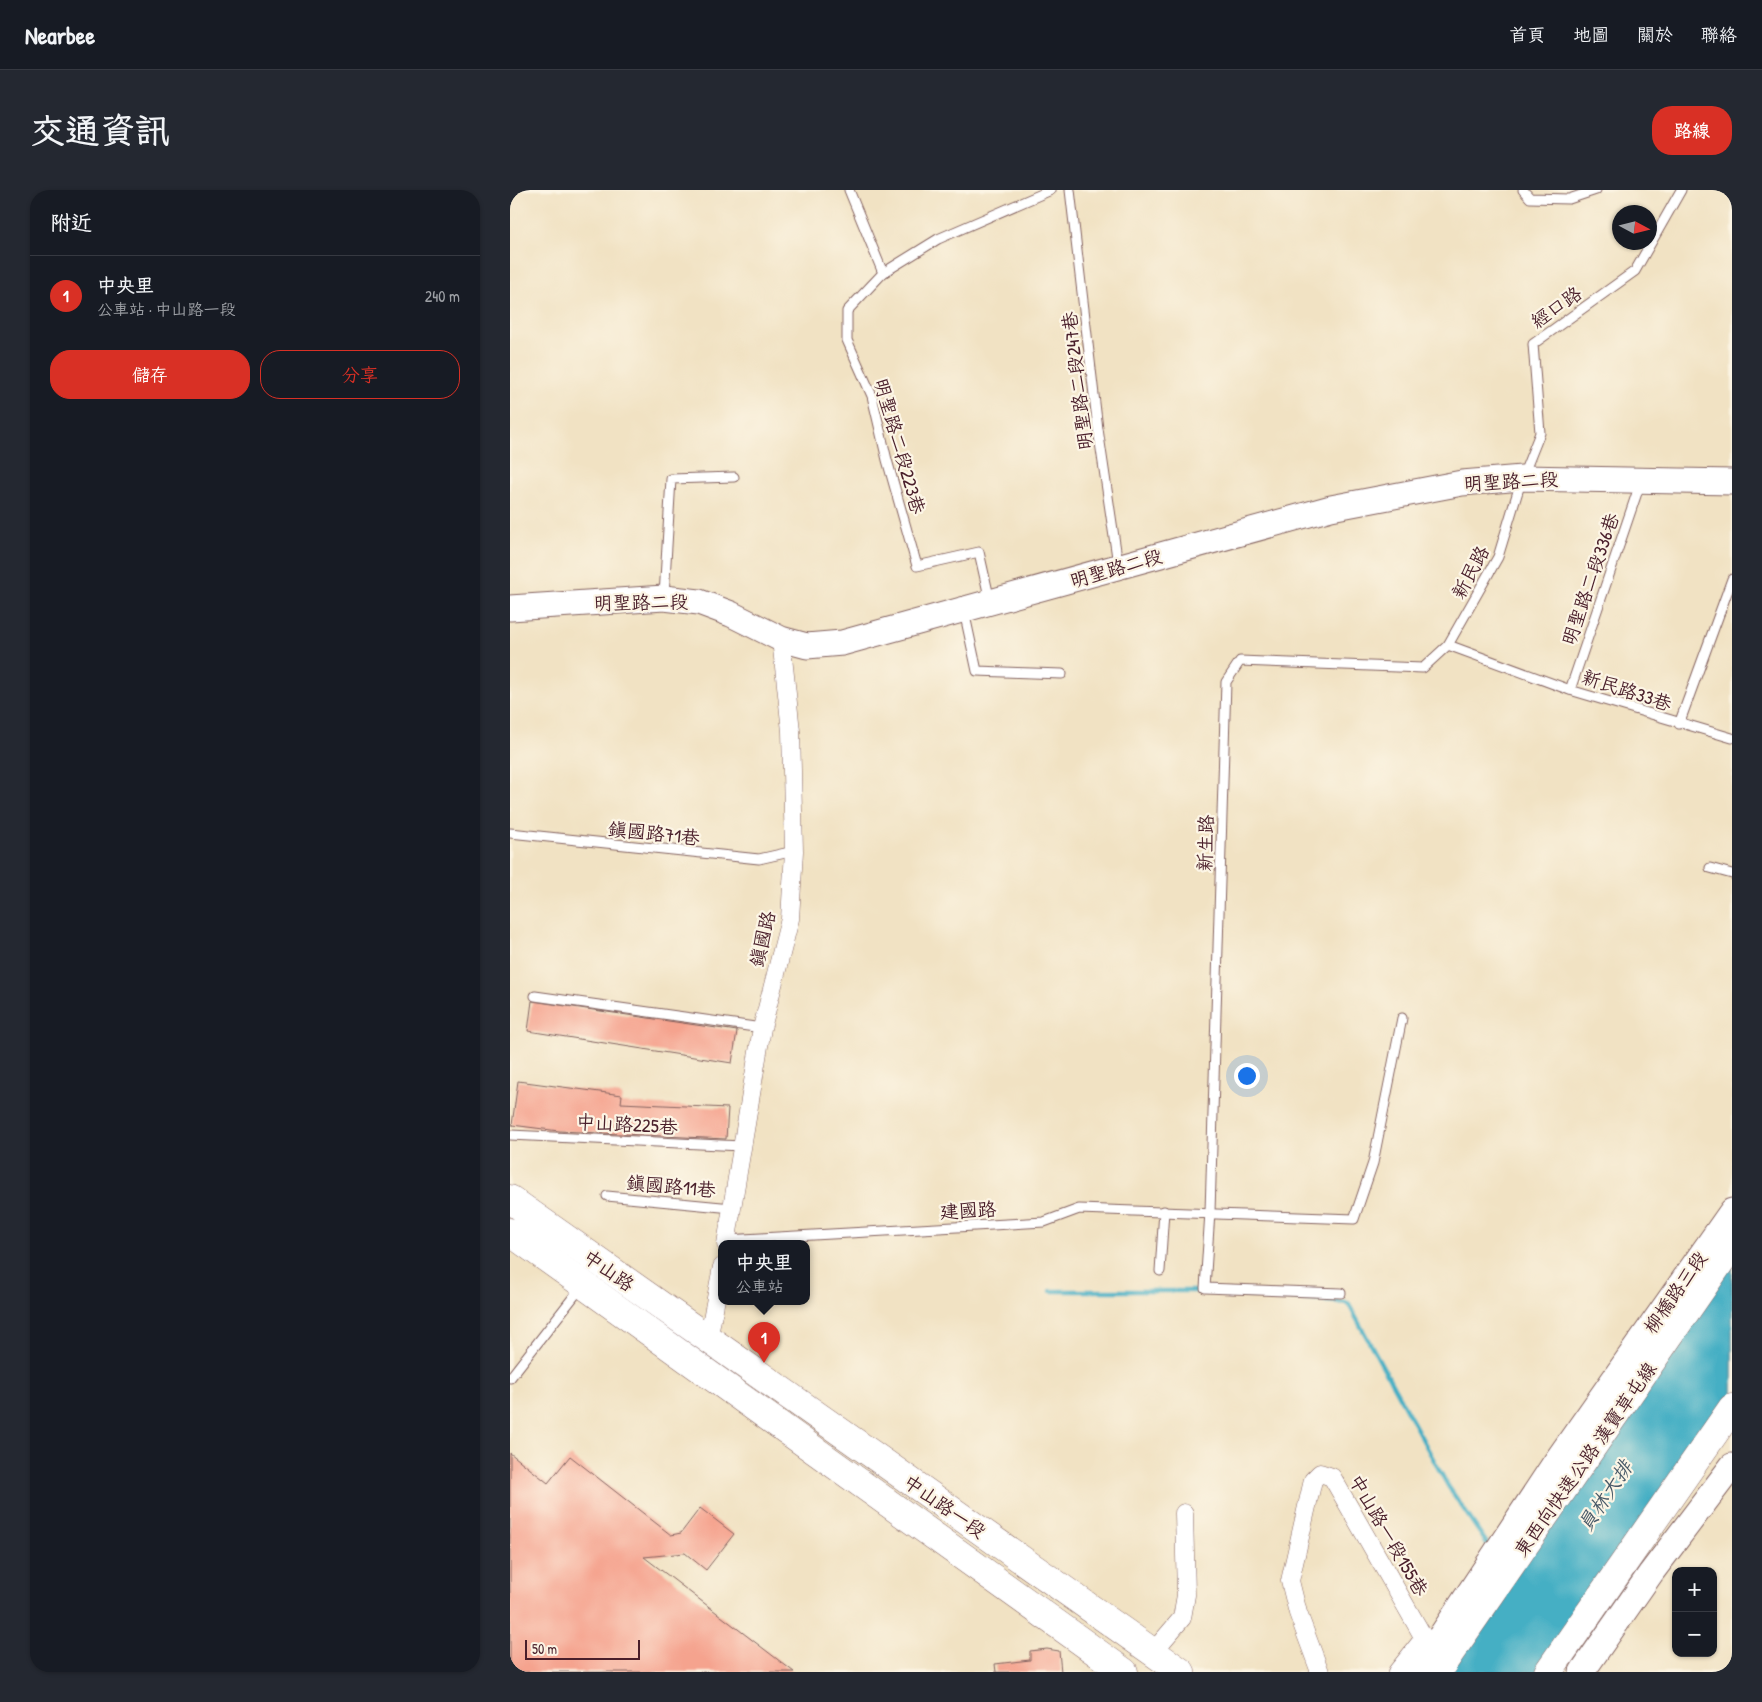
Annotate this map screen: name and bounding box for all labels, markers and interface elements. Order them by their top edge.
text: Nearbee [25,19,95,51]
text: 首頁 [1509,22,1545,47]
text: 地圖 [1573,22,1609,47]
text: 關於 [1637,22,1673,47]
text: 聯絡 [1701,22,1737,47]
button: 路線 [1652,106,1732,155]
text: 交通資訊 [30,107,170,154]
north arrow [1612,205,1657,250]
text: 附近 [50,208,92,237]
text: 中央里 [97,272,154,298]
street label: 經口路 [1525,280,1587,334]
text: 1 [63,285,69,307]
text: 240 m [425,285,460,307]
text: 公車站 · 中山路一段 [97,298,236,320]
street label: 明聖路二段247巷 [1056,310,1098,452]
button: 儲存 [50,350,250,399]
button: 分享 [260,350,460,399]
street label: 明聖路二段223巷 [868,375,932,517]
street label: 明聖路二段 [1463,466,1559,496]
street label: 明聖路二段336巷 [1555,509,1625,649]
street label: 新民路 [1445,541,1495,603]
street label: 明聖路二段 [1067,542,1165,594]
street label: 明聖路二段 [593,588,689,616]
street label: 新民路33巷 [1579,663,1675,717]
street label: 新生路 [1191,814,1219,872]
street label: 鎮國路71巷 [607,815,701,851]
street label: 鎮國路 [743,908,781,970]
your location [1234,1063,1260,1089]
street label: 中山路225巷 [575,1108,679,1140]
street label: 鎮國路11巷 [625,1169,717,1203]
street label: 建國路 [939,1196,997,1224]
popup [718,1240,810,1305]
street label: 中山路 [578,1243,640,1297]
street label: 柳橋路三段 [1637,1246,1713,1338]
text: 中央里 [735,1249,793,1275]
text: 公車站 [735,1275,784,1297]
pin: 1 [748,1322,780,1363]
street label: 東西向快速公路 漢寶草屯線 [1508,1356,1662,1562]
water label: 員林大排 [1571,1453,1639,1536]
street label: 中山路一段 [899,1468,991,1544]
street label: 中山路一段155巷 [1343,1469,1435,1601]
map controls [1672,1567,1717,1657]
button: + [1672,1567,1717,1612]
button: − [1672,1612,1717,1657]
scale bar [525,1637,640,1660]
text: 50 m [532,1639,557,1658]

